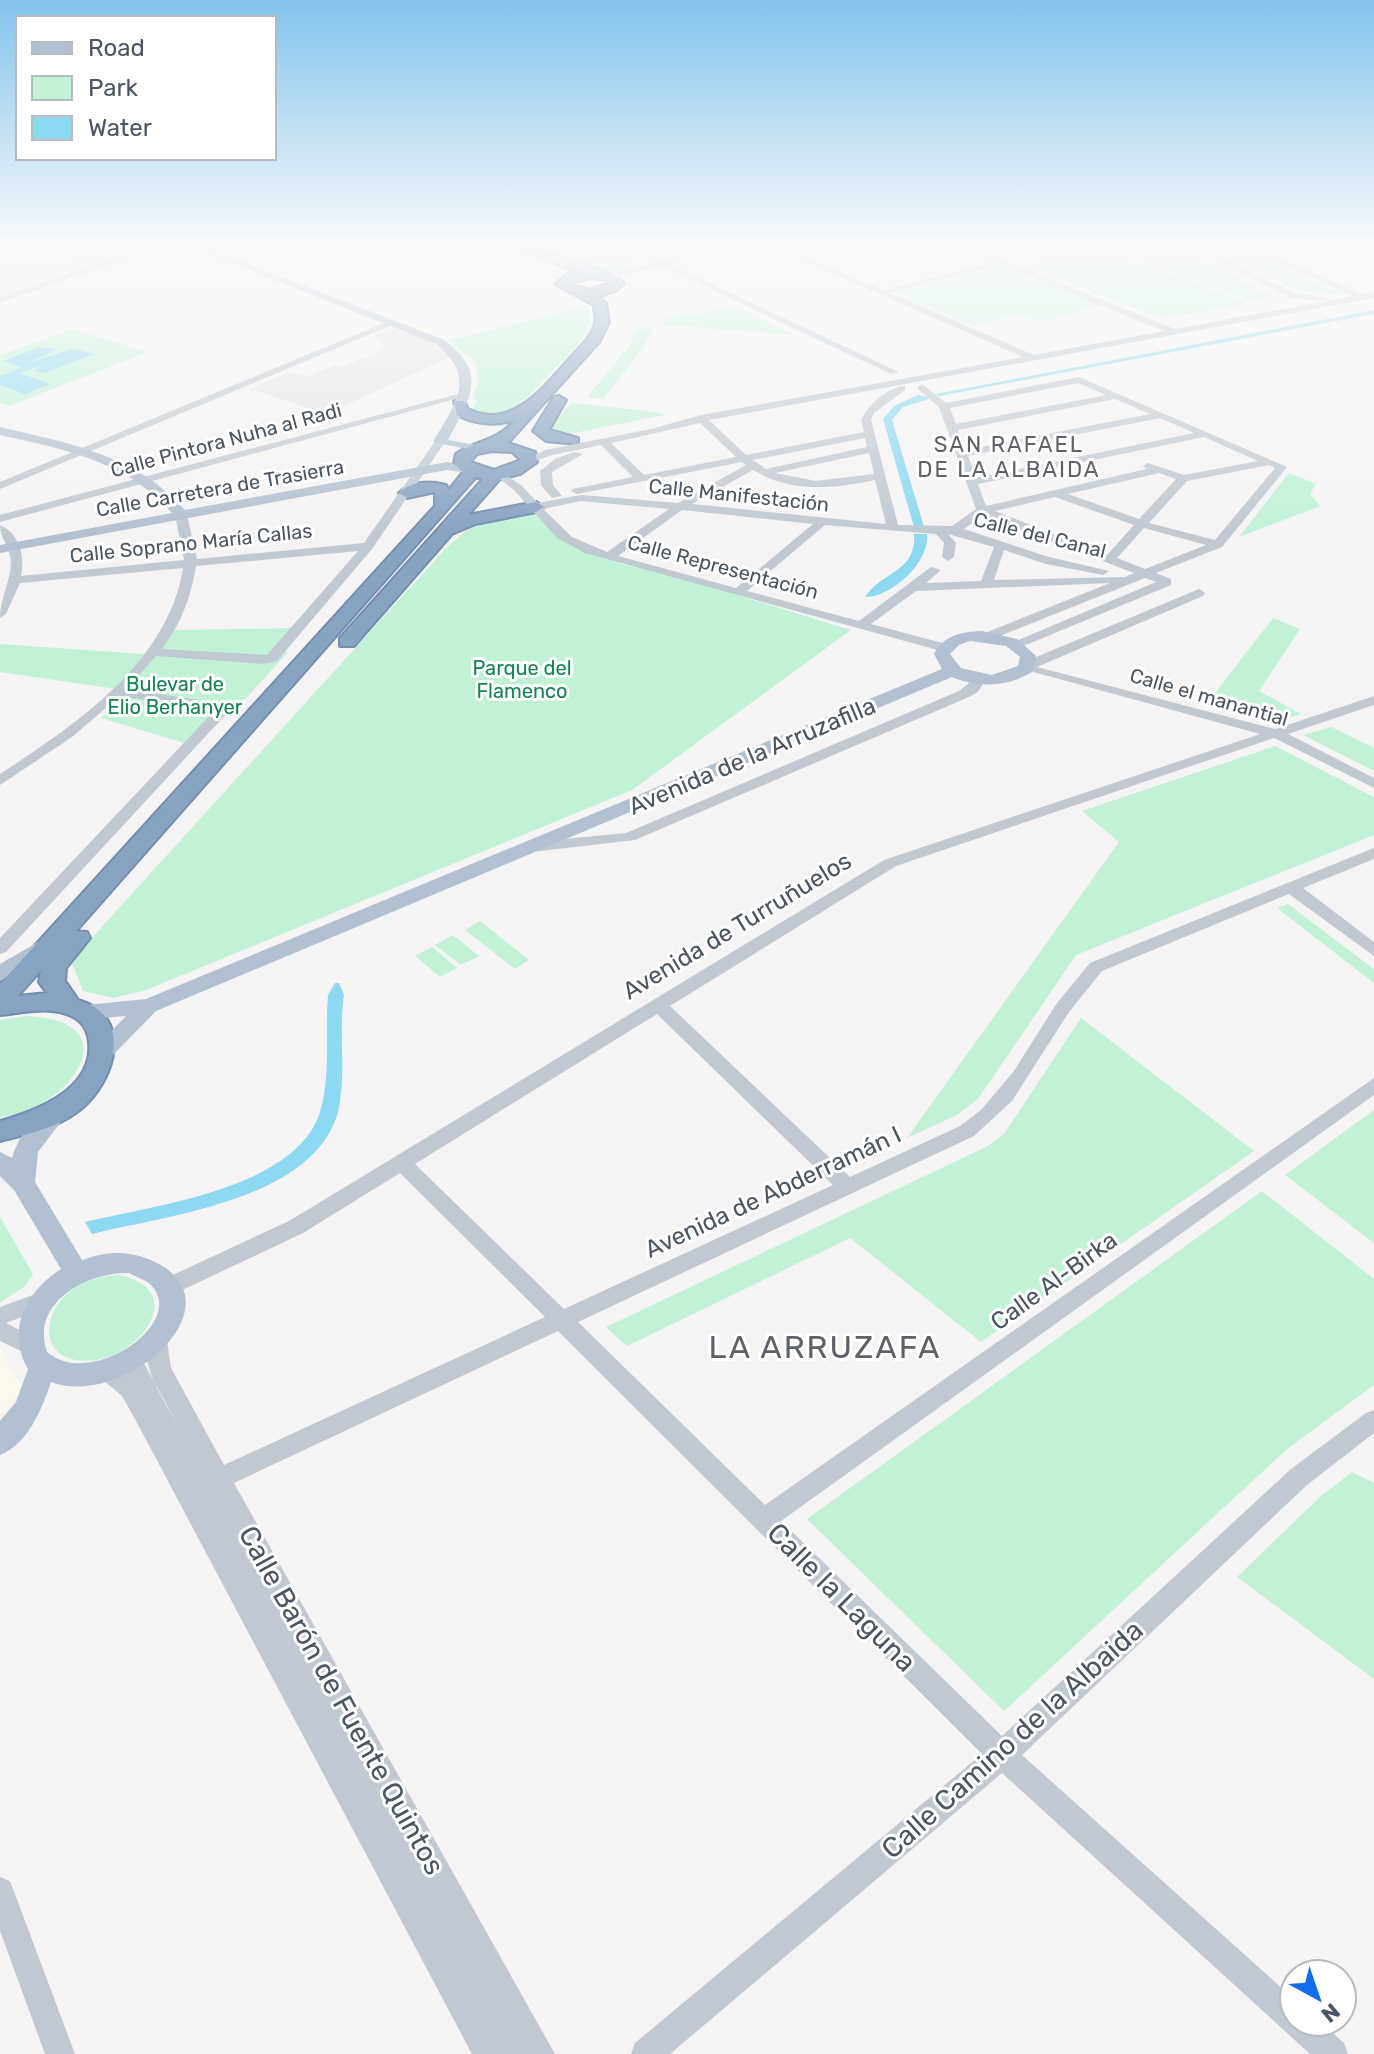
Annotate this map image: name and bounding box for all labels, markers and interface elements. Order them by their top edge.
legend [16,16,276,160]
text: Road [88,34,145,62]
text: Park [88,74,139,102]
text: Water [88,114,152,142]
street label: Calle Pintora Nuha al Radi [108,398,344,482]
district label: SAN RAFAEL DE LA ALBAIDA [917,431,1101,483]
street label: Calle Carretera de Trasierra [94,454,346,522]
street label: Calle Manifestación [648,474,830,516]
street label: Calle del Canal [971,507,1109,563]
street label: Calle Soprano María Callas [69,518,313,568]
street label: Calle Representación [625,530,821,604]
park label: Parque del Flamenco [472,656,572,703]
street label: Calle el manantial [1127,663,1291,731]
park label: Bulevar de Elio Berhanyer [108,672,243,719]
street label: Avenida de la Arruzafilla [624,691,880,821]
street label: Avenida de Turruñuelos [618,847,856,1005]
street label: Avenida de Abderramán I [641,1120,905,1264]
street label: Calle Al-Birka [985,1226,1123,1336]
district label: LA ARRUZAFA [709,1328,941,1366]
street label: Calle la Laguna [760,1516,923,1679]
street label: Calle Barón de Fuente Quintos [232,1520,451,1880]
street label: Calle Camino de la Albaida [875,1613,1150,1865]
north arrow [1278,1958,1358,2038]
text: N [1316,1998,1345,2028]

